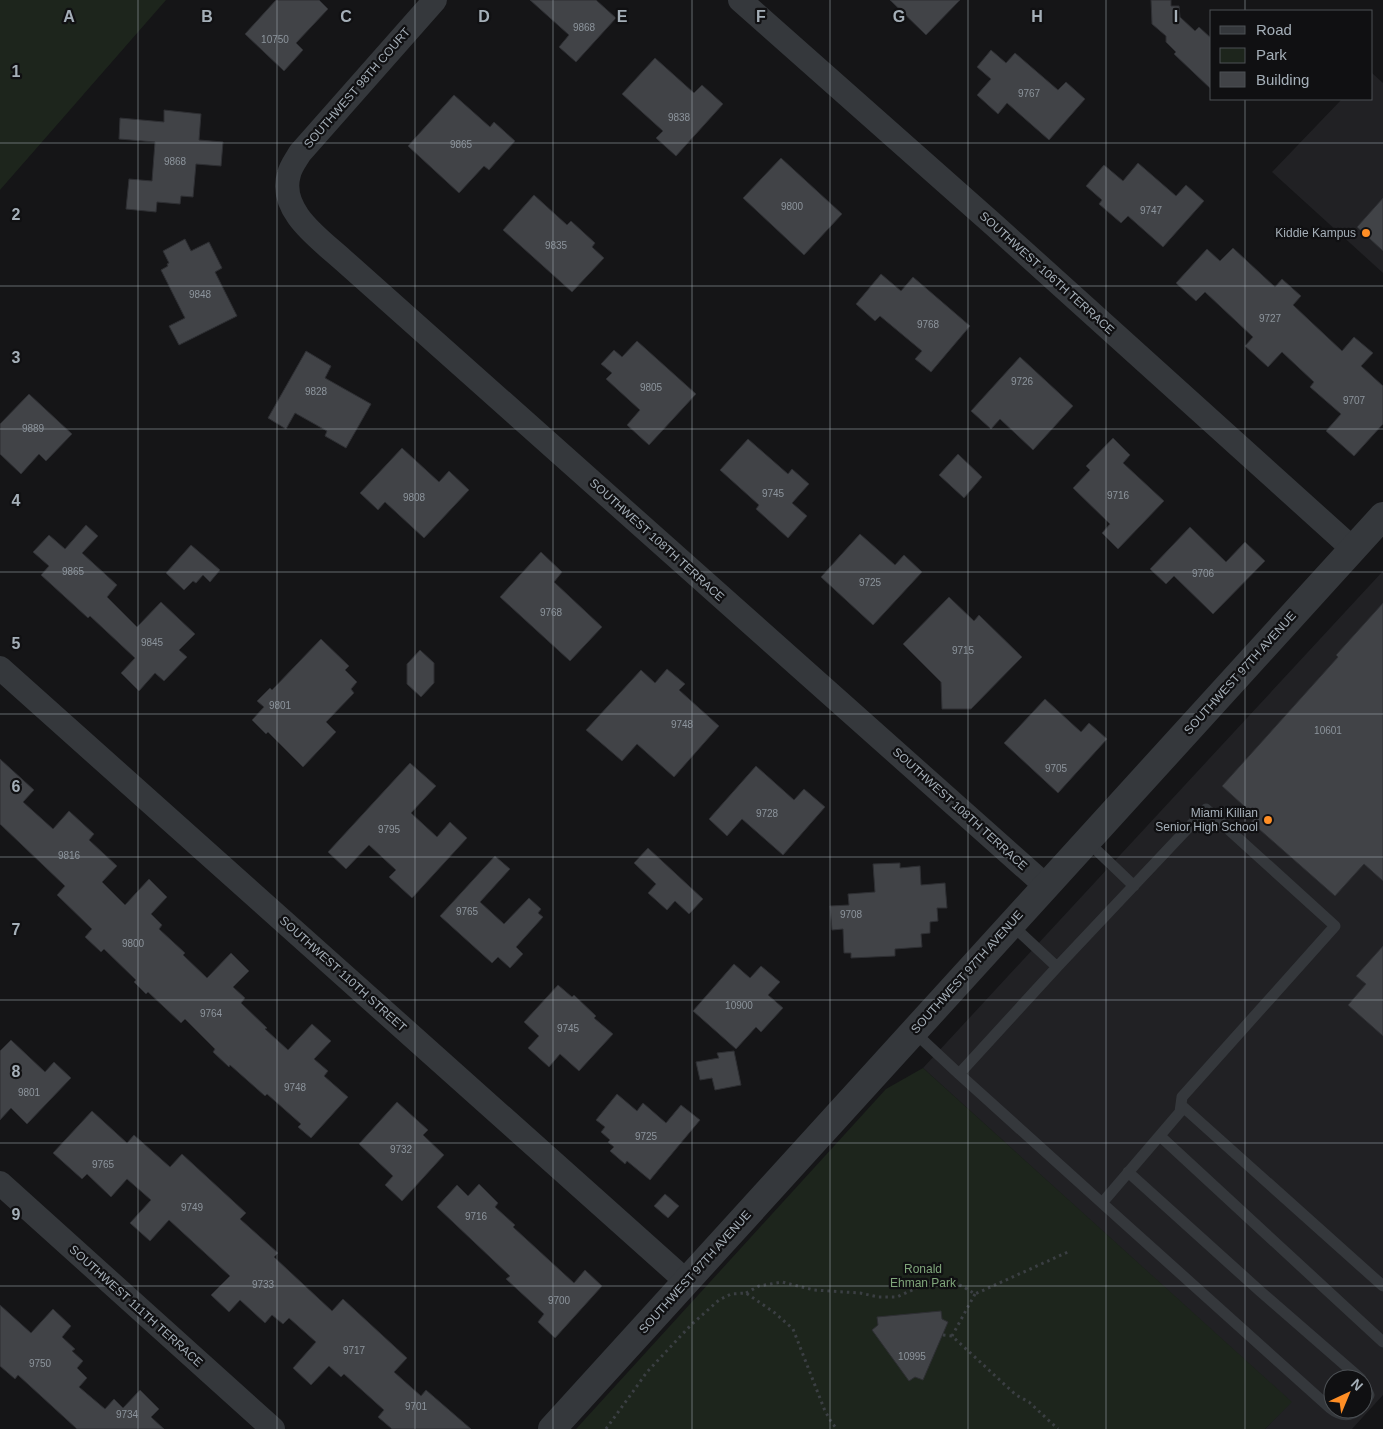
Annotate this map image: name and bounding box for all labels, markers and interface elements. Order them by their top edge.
text: A [63,8,75,25]
text: B [201,8,213,25]
text: C [340,8,352,25]
text: D [478,8,490,25]
text: E [617,8,628,25]
text: F [756,8,766,25]
text: G [893,8,905,25]
text: H [1031,8,1043,25]
text: I [1174,8,1178,25]
legend [1210,10,1373,100]
text: Road [1256,21,1292,38]
house number: 9868 [573,22,596,33]
street label: SOUTHWEST 98TH COURT [301,24,414,151]
house number: 10750 [261,34,289,45]
text: Park [1256,46,1287,63]
text: 1 [12,63,21,80]
text: Building [1256,71,1309,88]
house number: 9767 [1018,88,1041,99]
house number: 9838 [668,112,691,123]
house number: 9865 [450,139,473,150]
house number: 9868 [164,156,187,167]
house number: 9800 [781,201,804,212]
house number: 9747 [1140,205,1163,216]
text: 2 [12,206,21,223]
street label: SOUTHWEST 106TH TERRACE [977,209,1117,337]
place label: Kiddie Kampus [1275,226,1356,240]
marker: Kiddie Kampus [1360,227,1372,239]
house number: 9835 [545,240,568,251]
house number: 9848 [189,289,212,300]
house number: 9727 [1259,313,1282,324]
house number: 9768 [917,319,940,330]
text: 3 [12,349,21,366]
house number: 9726 [1011,376,1034,387]
house number: 9805 [640,382,663,393]
house number: 9828 [305,386,328,397]
house number: 9707 [1343,395,1366,406]
house number: 9889 [22,423,45,434]
street label: SOUTHWEST 108TH TERRACE [587,476,727,604]
house number: 9745 [762,488,785,499]
house number: 9716 [1107,490,1130,501]
text: 4 [12,492,21,509]
house number: 9808 [403,492,426,503]
house number: 9865 [62,566,85,577]
house number: 9706 [1192,568,1215,579]
house number: 9725 [859,577,882,588]
house number: 9768 [540,607,563,618]
street label: SOUTHWEST 97TH AVENUE [1181,609,1299,737]
text: 5 [12,635,21,652]
house number: 9845 [141,637,164,648]
house number: 9715 [952,645,975,656]
house number: 9801 [269,700,292,711]
house number: 9748 [671,719,694,730]
house number: 10601 [1314,725,1342,736]
street label: SOUTHWEST 108TH TERRACE [890,745,1030,873]
house number: 9705 [1045,763,1068,774]
text: 6 [12,778,21,795]
place label: Miami Killian Senior High School [1155,806,1258,834]
house number: 9728 [756,808,779,819]
marker: Miami Killian Senior High School [1262,814,1274,826]
house number: 9795 [378,824,401,835]
house number: 9816 [58,850,81,861]
house number: 9765 [456,906,479,917]
street label: SOUTHWEST 97TH AVENUE [908,908,1026,1036]
house number: 9708 [840,909,863,920]
street label: SOUTHWEST 110TH STREET [277,913,410,1035]
text: 7 [12,921,21,938]
house number: 9800 [122,938,145,949]
house number: 10900 [725,1000,753,1011]
house number: 9764 [200,1008,223,1019]
house number: 9745 [557,1023,580,1034]
text: 8 [12,1063,21,1080]
house number: 9748 [284,1082,307,1093]
house number: 9801 [18,1087,41,1098]
house number: 9725 [635,1131,658,1142]
house number: 9732 [390,1144,413,1155]
house number: 9765 [92,1159,115,1170]
house number: 9749 [181,1202,204,1213]
text: 9 [12,1206,21,1223]
street label: SOUTHWEST 97TH AVENUE [636,1208,754,1336]
house number: 9716 [465,1211,488,1222]
street label: SOUTHWEST 111TH TERRACE [66,1242,206,1370]
park label: Ronald Ehman Park [890,1262,957,1290]
house number: 9733 [252,1279,275,1290]
house number: 9700 [548,1295,571,1306]
house number: 9717 [343,1345,366,1356]
house number: 10995 [898,1351,926,1362]
house number: 9750 [29,1358,52,1369]
north arrow [1323,1369,1373,1419]
text: N [1348,1375,1366,1394]
house number: 9701 [405,1401,428,1412]
house number: 9734 [116,1409,139,1420]

